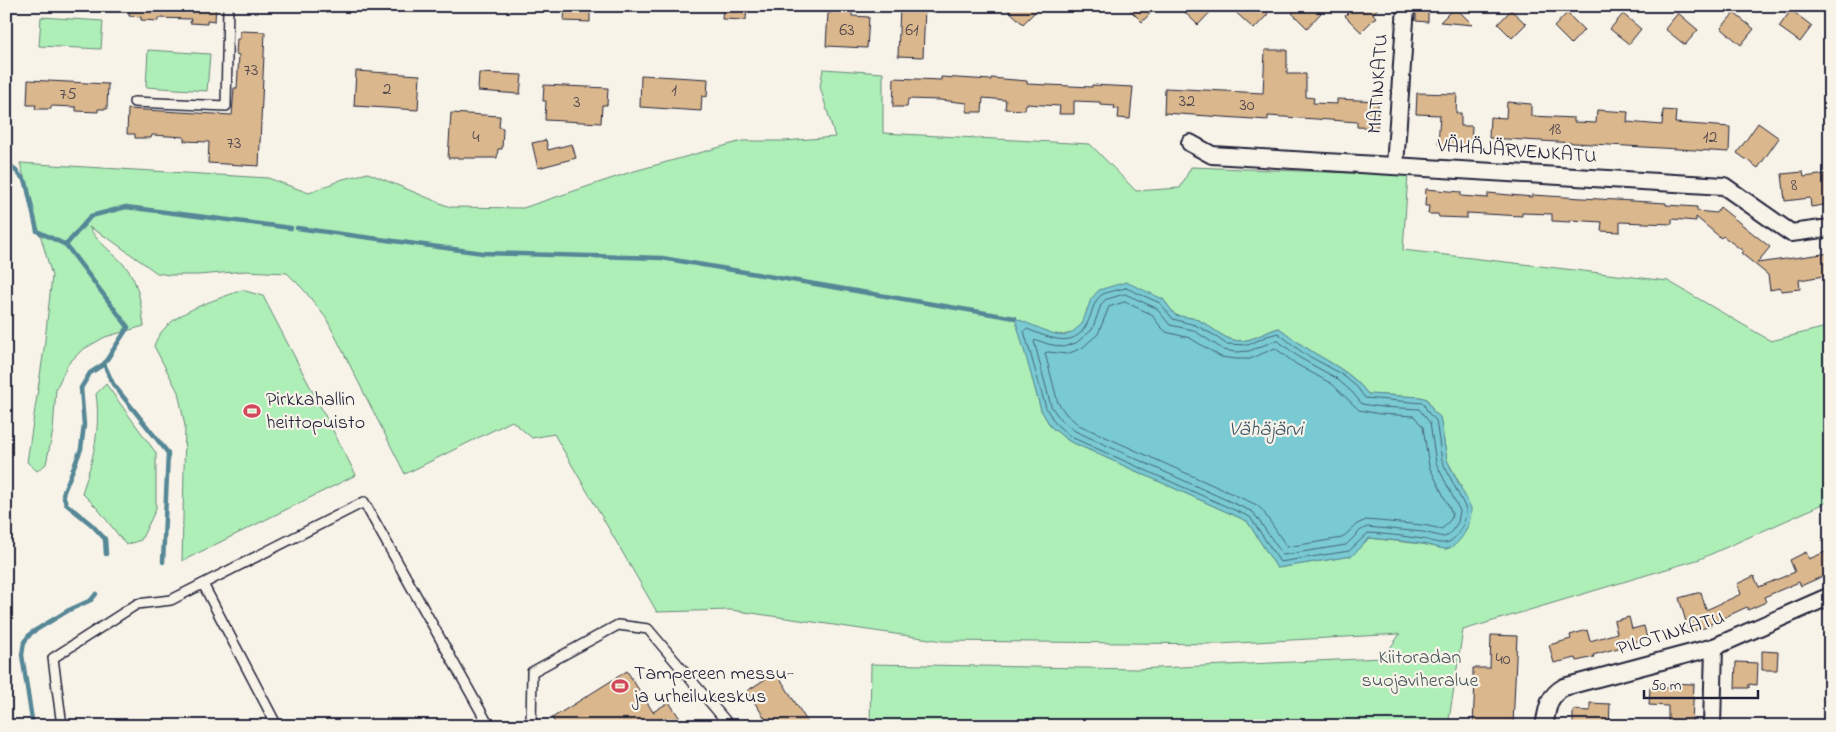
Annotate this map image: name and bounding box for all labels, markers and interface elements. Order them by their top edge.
house number: 63 [839,18,855,44]
house number: 61 [905,18,919,44]
street label: MATINKATU [1361,33,1397,135]
house number: 73 [244,58,258,84]
house number: 2 [383,77,392,103]
house number: 1 [671,78,677,104]
house number: 75 [59,82,77,108]
house number: 32 [1179,89,1195,115]
house number: 3 [573,90,581,116]
house number: 30 [1239,93,1255,119]
house number: 18 [1549,117,1561,143]
house number: 4 [472,125,480,151]
house number: 12 [1703,125,1717,151]
house number: 73 [227,131,241,157]
street label: VÄHÄJÄRVENKATU [1435,132,1598,172]
house number: 8 [1791,173,1798,199]
place label: Pirkkahallin heittopuisto [266,386,365,438]
sports icon: Pirkkahallin heittopuisto [242,401,262,421]
water label: Vähäjärvi [1229,415,1305,445]
street label: PILOTINKATU [1613,604,1729,664]
park label: Kiitoradan suojaviheralue [1362,644,1478,696]
house number: 40 [1495,647,1511,673]
place label: Tampereen messu- ja urheilukeskus [631,660,794,712]
scale bar [1644,667,1757,699]
text: 50 m [1651,675,1682,697]
sports icon: Tampereen messu- ja urheilukeskus [610,676,630,696]

